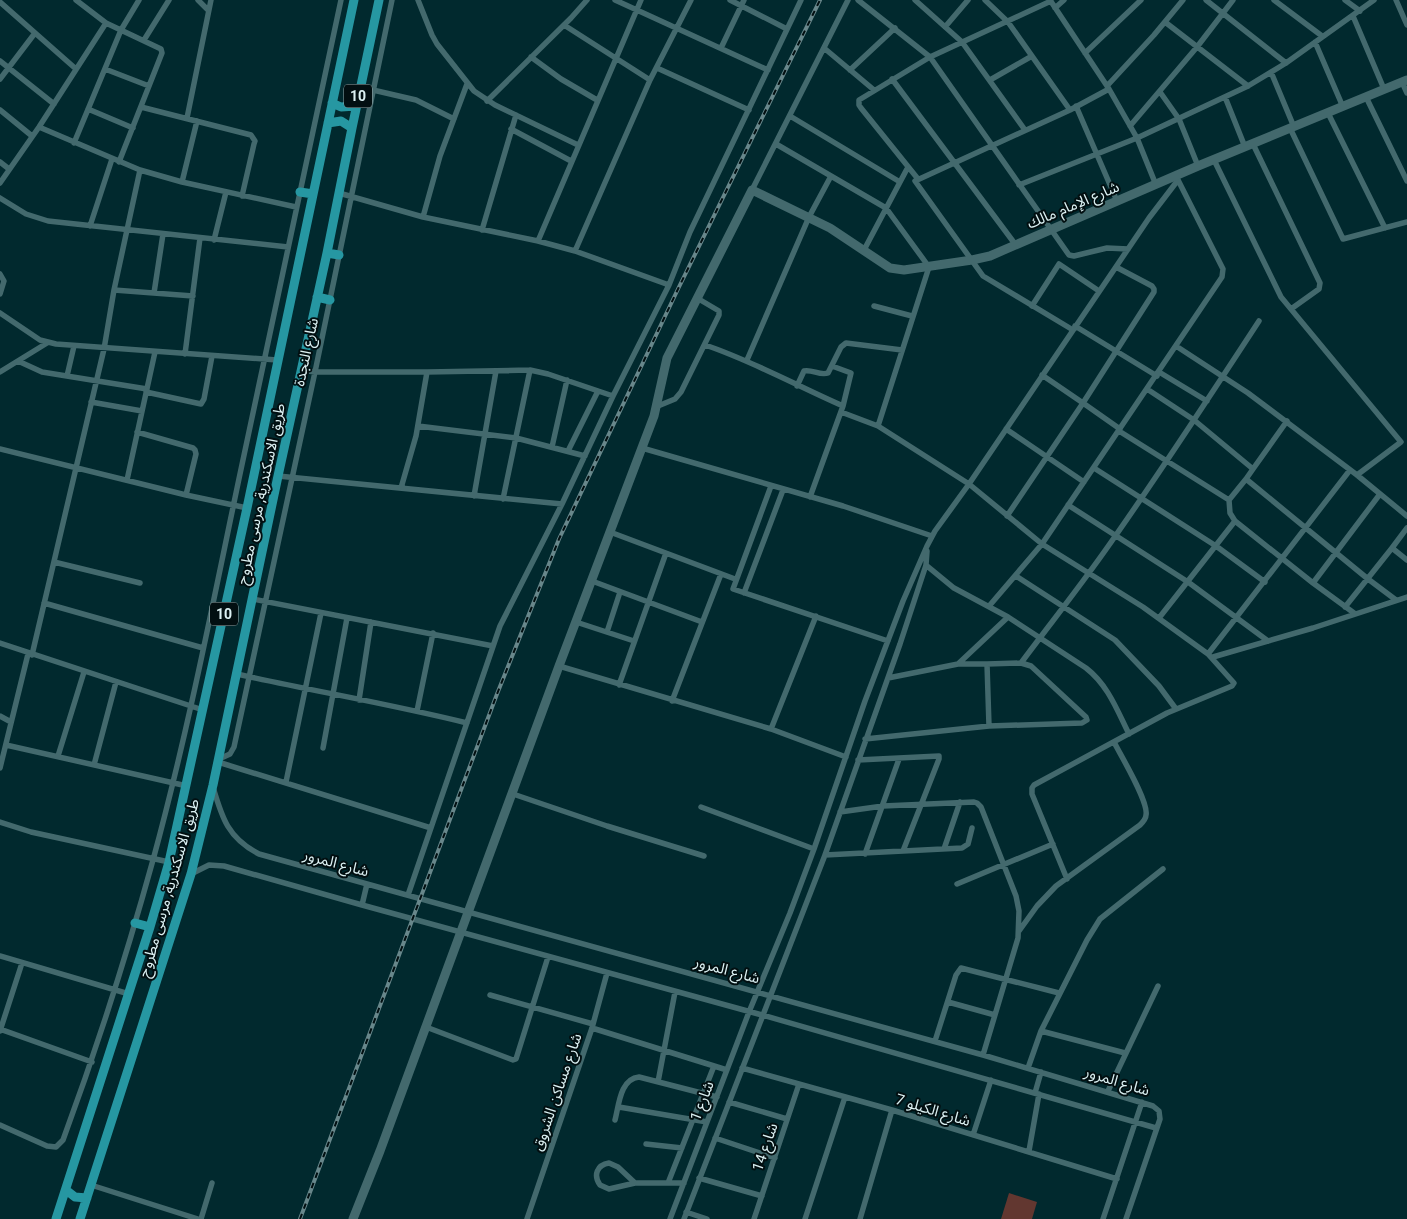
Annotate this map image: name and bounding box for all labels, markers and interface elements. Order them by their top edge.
road number: 10 [344,84,372,108]
street label: شارع الإمام مالك [1024,177,1123,235]
street label: شارع النجدة [290,316,325,388]
street label: طريق الاسكندرية, مرسى مطروح [233,402,292,587]
road number: 10 [210,602,238,626]
street label: طريق الاسكندرية, مرسى مطروح [135,797,206,980]
street label: شارع المرور [299,845,371,883]
street label: شارع المرور [690,952,762,990]
street label: شارع مساكن الشروق [528,1031,588,1154]
street label: شارع المرور [1080,1062,1152,1102]
street label: شارع 1 [686,1078,721,1125]
street label: شارع الكيلو 7 [892,1090,973,1133]
street label: شارع 14 [748,1120,785,1174]

